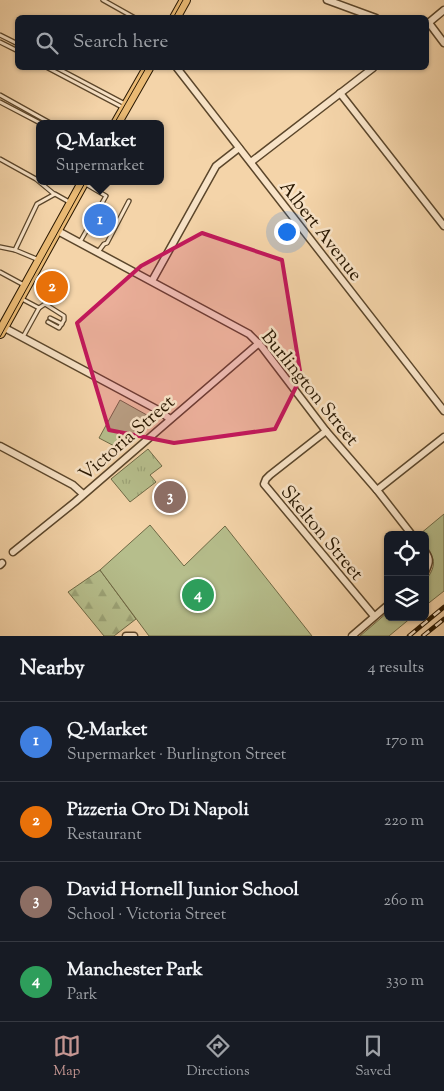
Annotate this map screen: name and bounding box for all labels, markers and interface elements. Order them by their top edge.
search box [15,15,429,70]
icon: search [33,29,61,57]
text: Search here [73,29,168,56]
popup [36,120,164,185]
text: Q-Market [56,128,136,155]
text: Supermarket [56,155,144,178]
street label: Albert Avenue [272,175,368,288]
pin: 1 [84,201,116,239]
your location [274,219,300,245]
pin: 2 [36,268,68,306]
street label: Burlington Street [254,325,365,453]
street label: Victoria Street [74,389,182,488]
pin: 3 [154,478,186,516]
street label: Skelton Street [273,480,369,587]
map controls [384,531,429,621]
button: locate [384,531,429,576]
pin: 4 [182,576,214,614]
button: layers [384,576,429,621]
text: Nearby [20,654,85,684]
text: 4 results [368,657,424,680]
text: Q-Market [67,717,147,744]
text: 1 [33,730,39,753]
text: 170 m [386,730,424,753]
text: Supermarket · Burlington Street [67,744,286,767]
text: Pizzeria Oro Di Napoli [67,797,249,824]
text: 2 [32,810,40,833]
text: 220 m [384,810,424,833]
text: Restaurant [67,824,142,847]
text: David Hornell Junior School [67,877,299,904]
text: 3 [33,890,39,913]
text: 260 m [383,890,424,913]
text: School · Victoria Street [67,904,226,927]
text: Manchester Park [67,957,203,984]
text: 4 [32,970,40,993]
text: 330 m [386,970,424,993]
text: Park [67,984,98,1007]
tab: Map [53,1032,81,1082]
tab: Directions [186,1032,250,1082]
tab: Saved [355,1032,391,1082]

